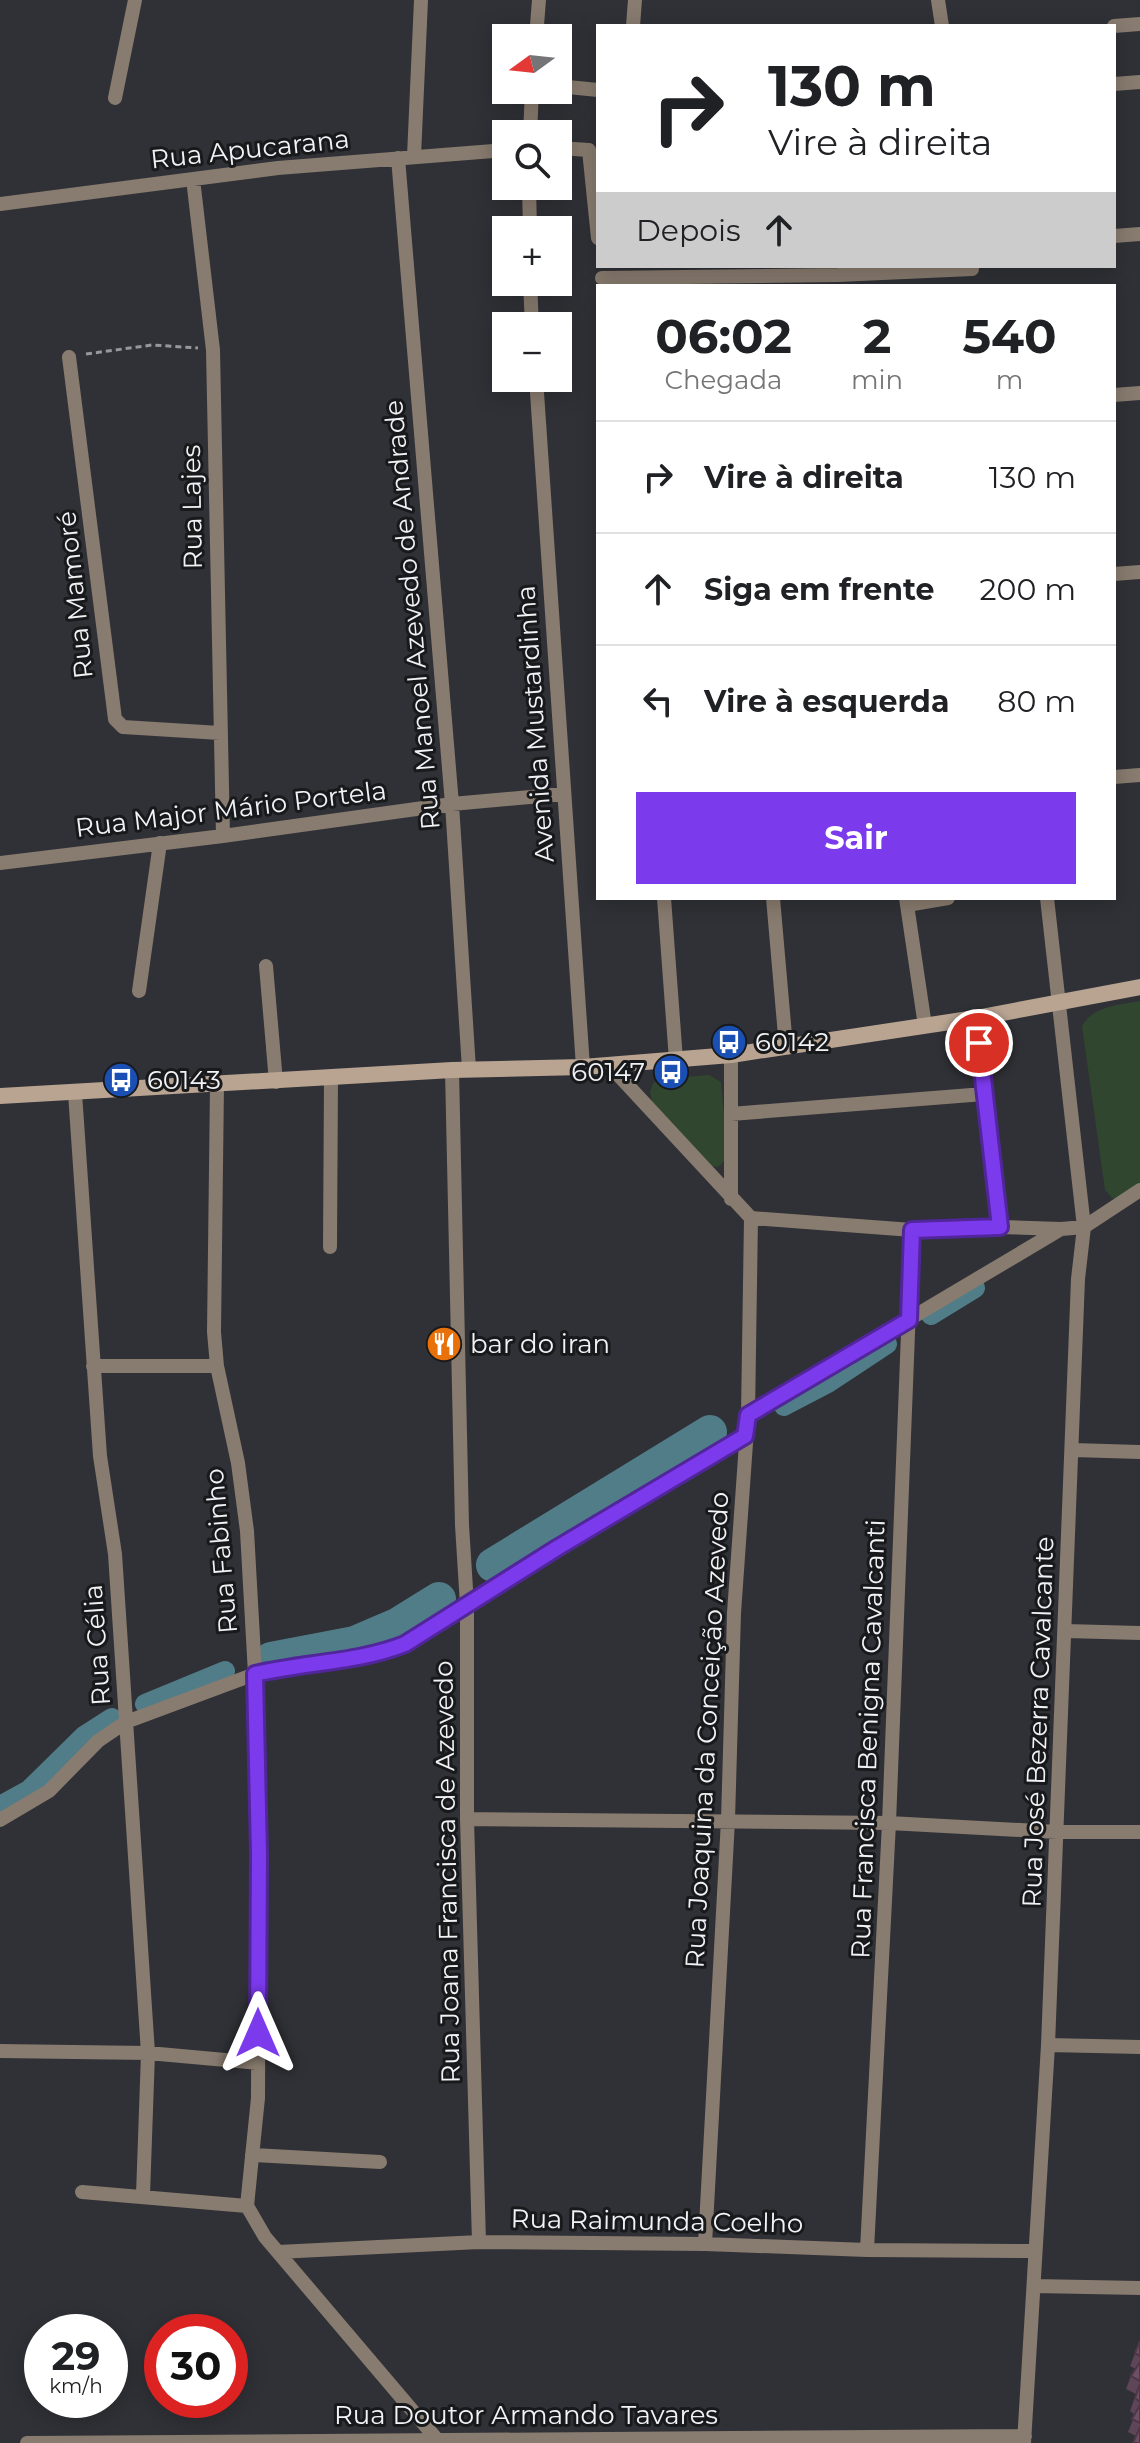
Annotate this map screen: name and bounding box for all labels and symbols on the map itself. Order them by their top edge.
north arrow [492,24,572,104]
street label: Rua Apucarana [149,123,351,175]
street label: Rua Manoel Azevedo de Andrade [377,399,447,831]
street label: Rua Lajes [175,444,209,570]
street label: Rua Mamoré [50,510,100,680]
street label: Avenida Mustardinha [509,585,561,863]
street label: Rua Major Mário Portela [74,774,388,844]
pin [945,1009,1013,1077]
bus stop icon: 60142 [710,1023,748,1061]
place label: 60142 [755,1026,829,1058]
bus stop icon: 60147 [652,1053,690,1091]
place label: 60147 [571,1056,645,1088]
bus stop icon: 60143 [102,1061,140,1099]
place label: 60143 [147,1064,221,1096]
restaurant icon: bar do iran [425,1325,463,1363]
place label: bar do iran [470,1328,610,1360]
street label: Rua Fabinho [198,1467,244,1635]
street label: Rua Joaquina da Conceição Azevedo [679,1491,735,1969]
street label: Rua Francisca Benigna Cavalcanti [844,1519,892,1959]
street label: Rua José Bezerra Cavalcante [1016,1536,1060,1908]
street label: Rua Célia [77,1583,117,1707]
street label: Rua Joana Francisca de Azevedo [427,1660,467,2084]
position arrow [216,1991,300,2075]
street label: Rua Raimunda Coelho [510,2202,804,2240]
speed limit sign: 30 [144,2314,248,2418]
street label: Rua Doutor Armando Tavares [334,2399,718,2431]

